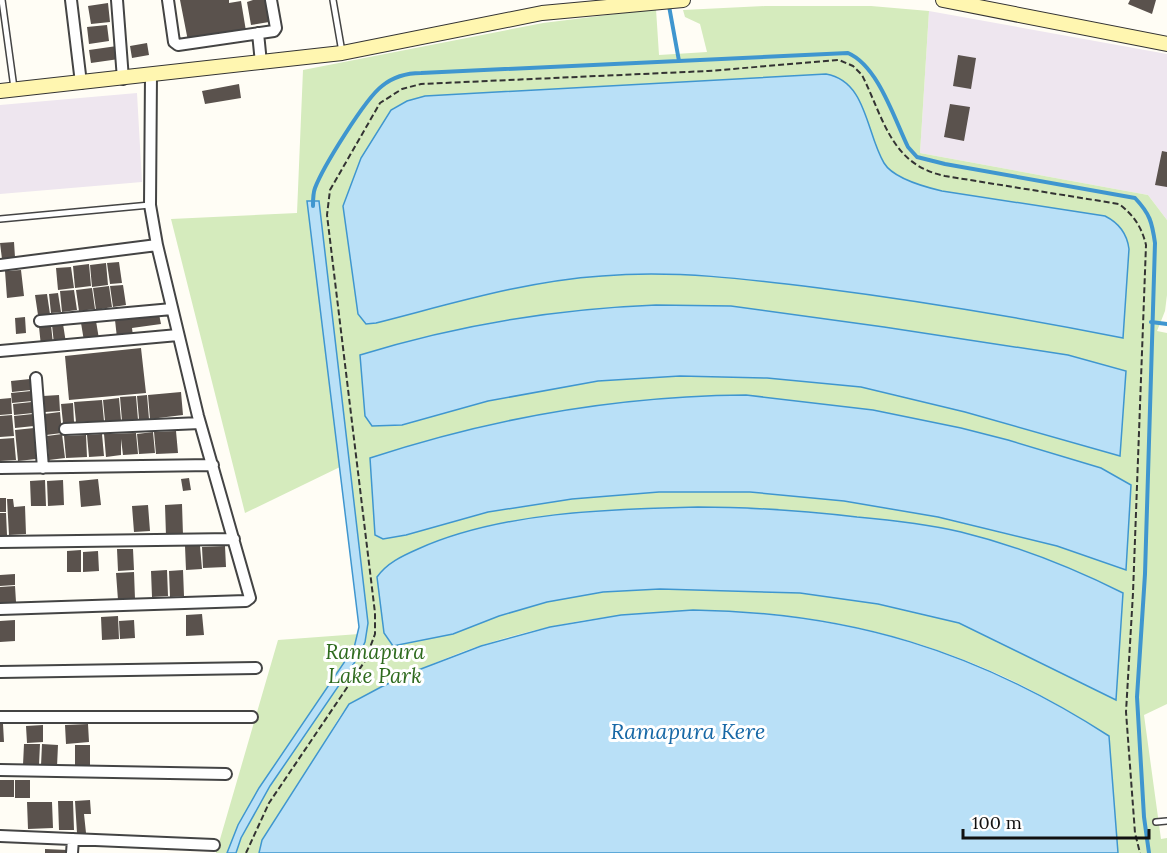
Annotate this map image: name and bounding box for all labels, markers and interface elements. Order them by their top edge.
park label: Ramapura Lake Park [325,638,425,689]
water label: Ramapura Kere [610,717,766,745]
scale bar [963,802,1149,840]
text: 100 m [972,811,1022,834]

